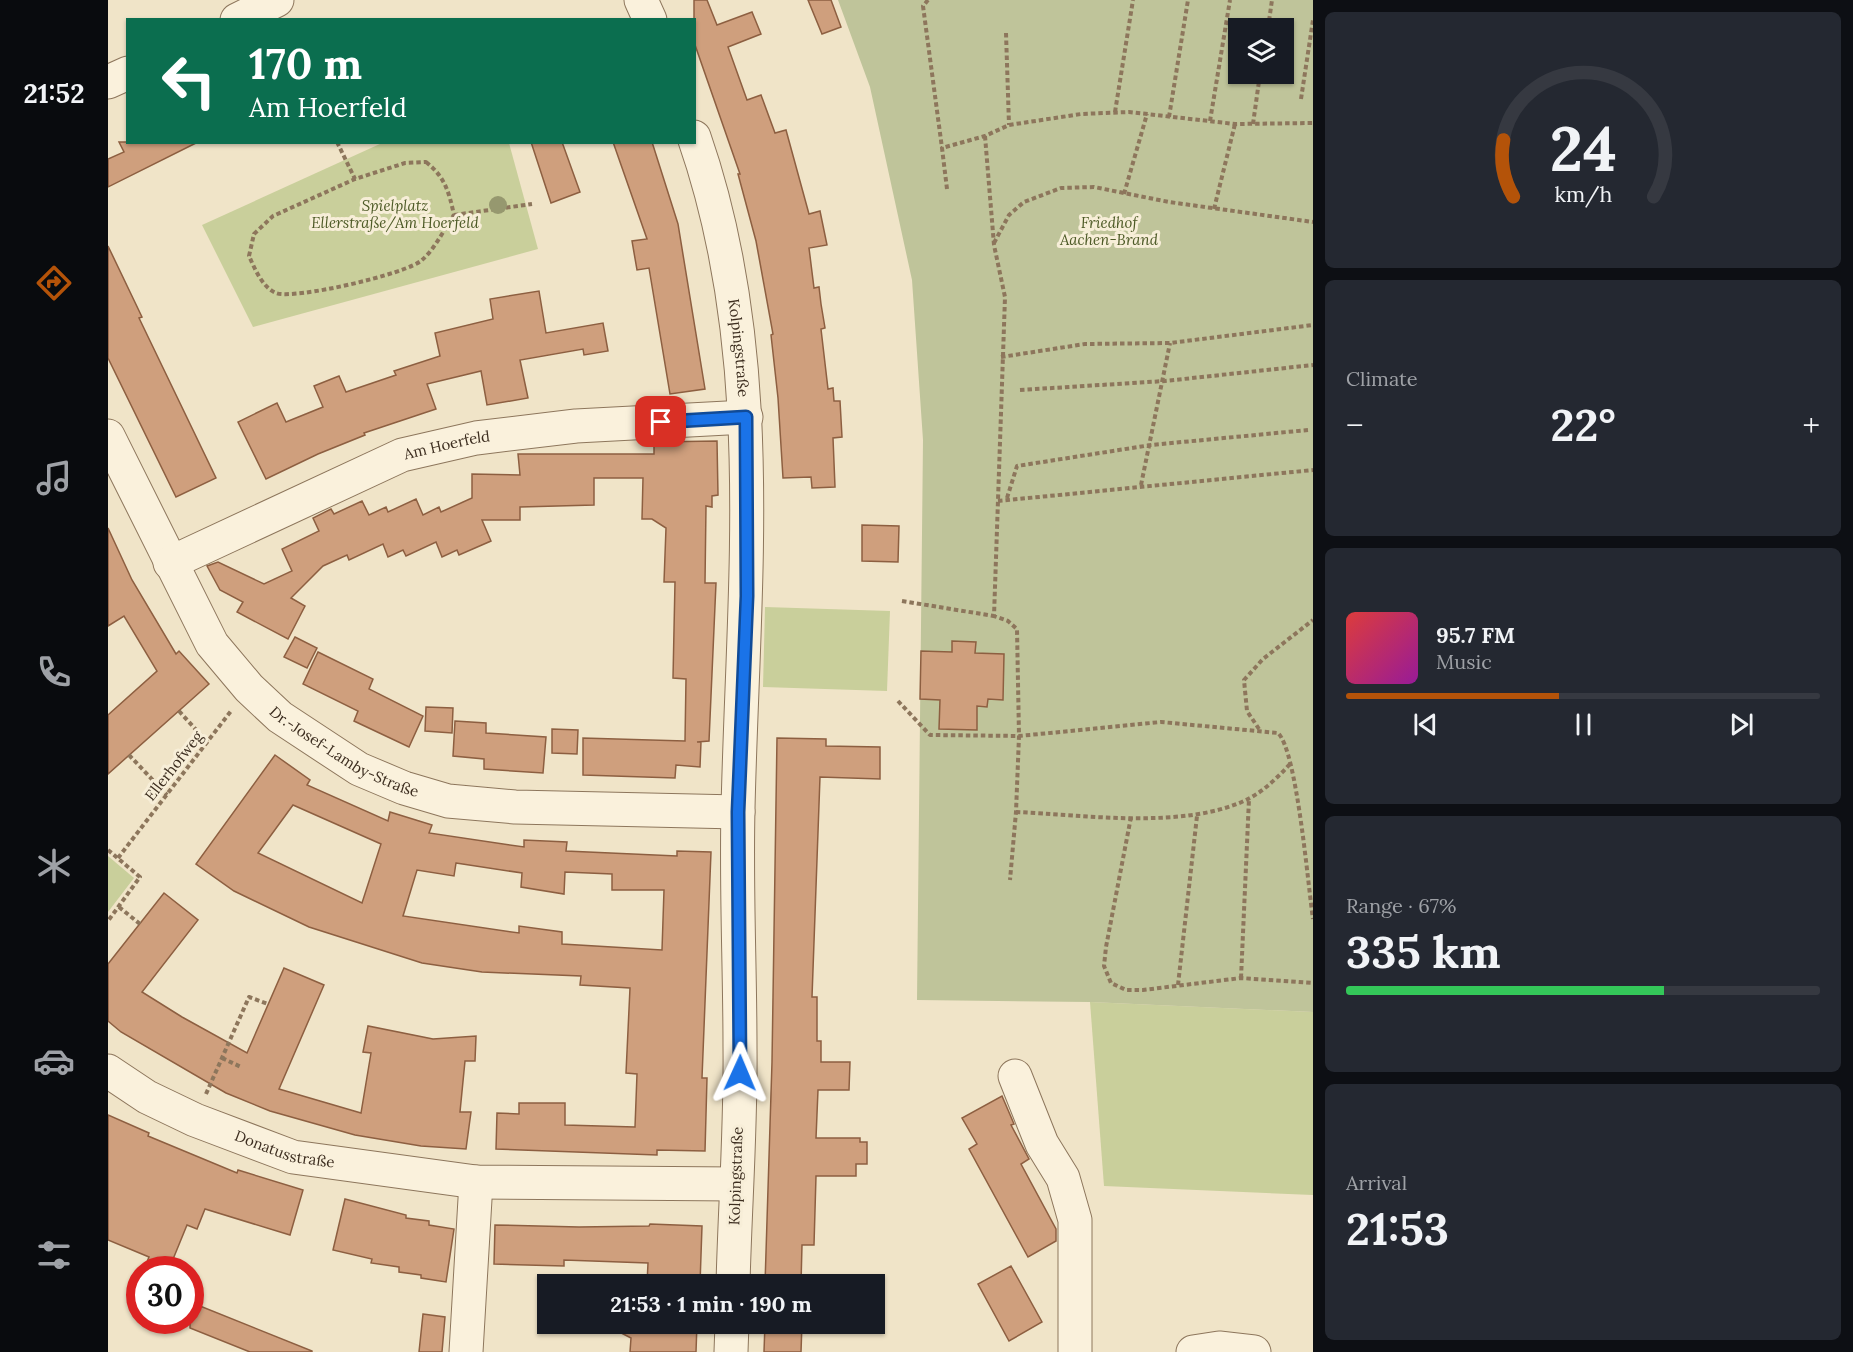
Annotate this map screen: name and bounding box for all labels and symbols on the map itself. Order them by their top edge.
park label: Spielplatz Ellerstraße/Am Hoerfeld [311,196,480,233]
park label: Friedhof Aachen-Brand [1059,213,1159,249]
street label: Kolpingstraße [724,297,753,398]
pin [635,396,686,447]
street label: Am Hoerfeld [401,426,491,464]
street label: Dr.-Josef-Lamby-Straße [266,702,421,801]
street label: Ellerhofweg [140,726,207,804]
position arrow [708,1041,772,1105]
street label: Donatusstraße [232,1126,336,1172]
street label: Kolpingstraße [724,1126,747,1226]
speed limit sign: 30 [126,1256,204,1334]

